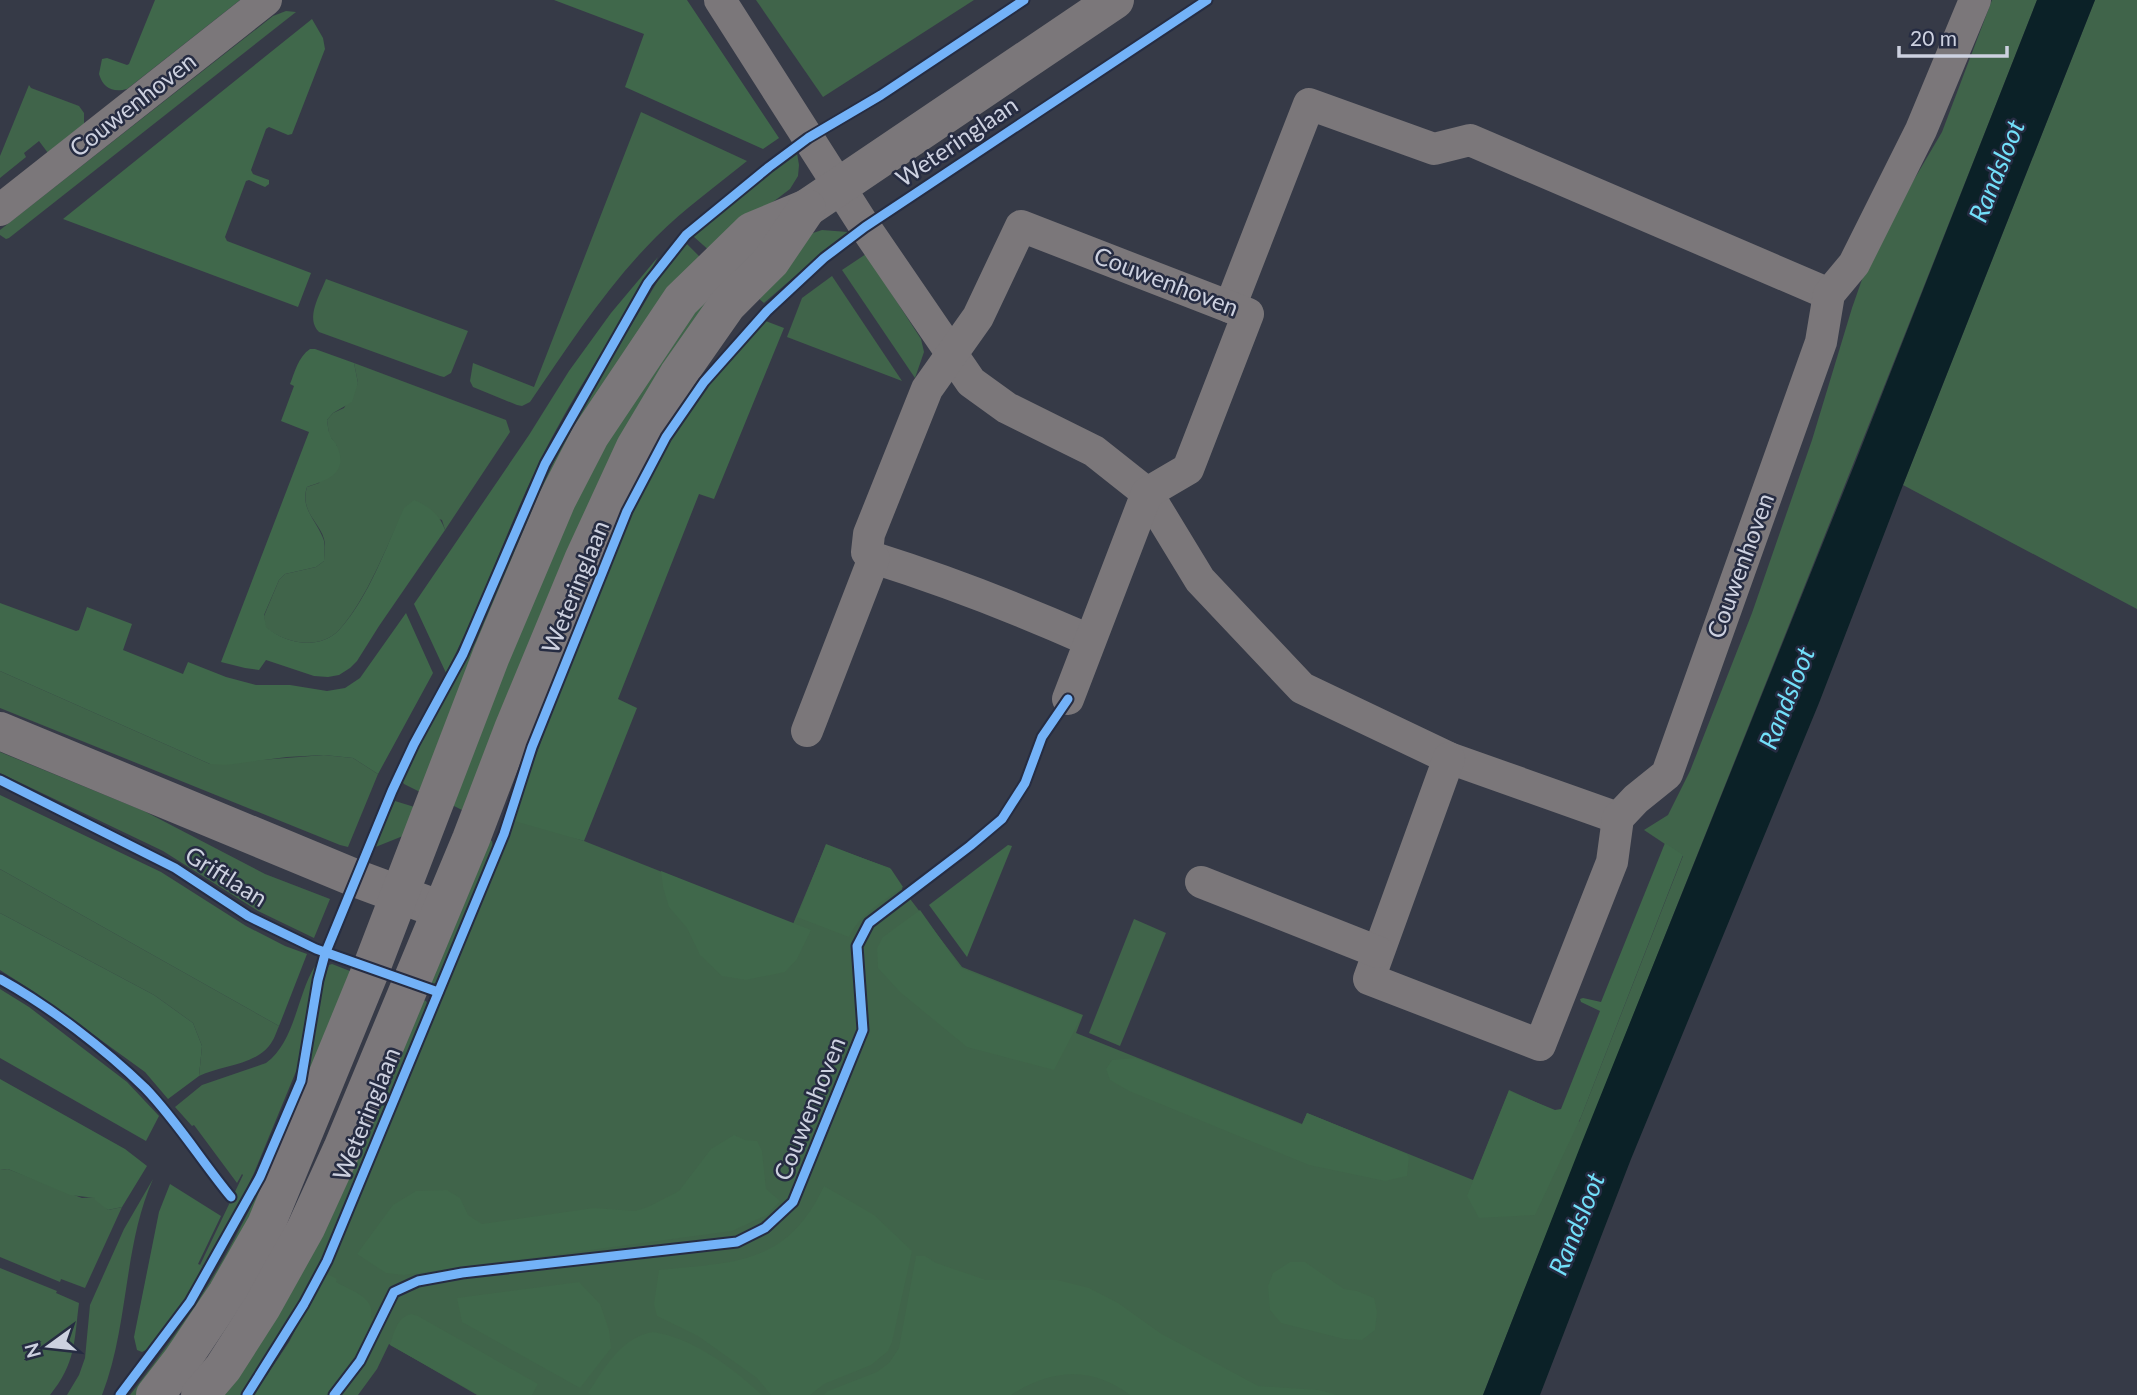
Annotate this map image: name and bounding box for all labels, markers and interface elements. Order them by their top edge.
scale bar [1899,14,2008,58]
text: 20 m [1910,25,1957,50]
street label: Couwenhoven [63,46,201,162]
street label: Weteringlaan [890,89,1023,192]
water label: Randsloot [1961,115,2031,227]
street label: Couwenhoven [1090,240,1243,321]
street label: Couwenhoven [1700,489,1779,642]
street label: Weteringlaan [535,516,614,657]
water label: Randsloot [1751,642,1821,754]
street label: Griftlaan [180,839,273,912]
street label: Couwenhoven [767,1032,851,1184]
street label: Weteringlaan [326,1043,405,1184]
water label: Randsloot [1541,1168,1611,1280]
north arrow [14,1311,84,1381]
text: N [19,1340,45,1361]

